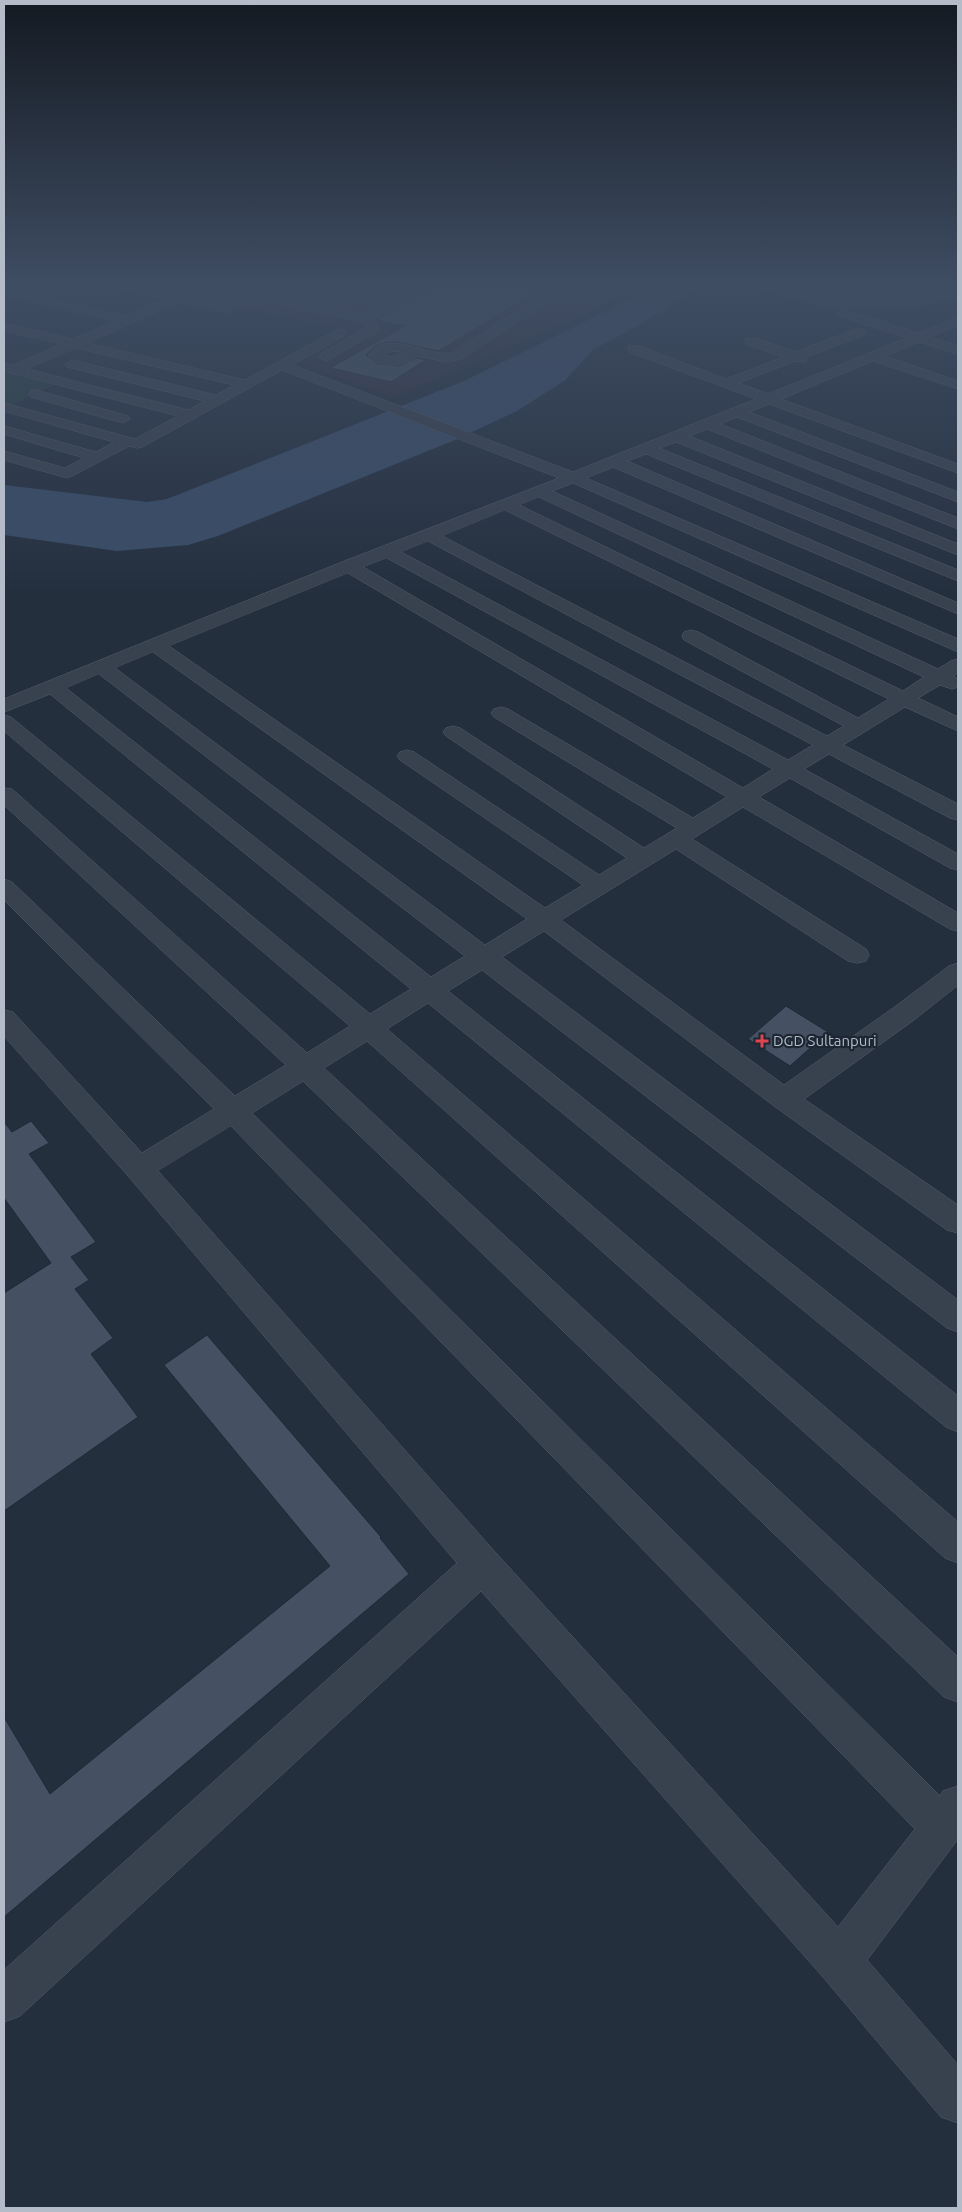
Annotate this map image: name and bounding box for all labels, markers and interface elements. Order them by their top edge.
place label: DGD Sultanpuri [773,1032,877,1049]
marker: DGD Sultanpuri [755,1034,769,1048]

